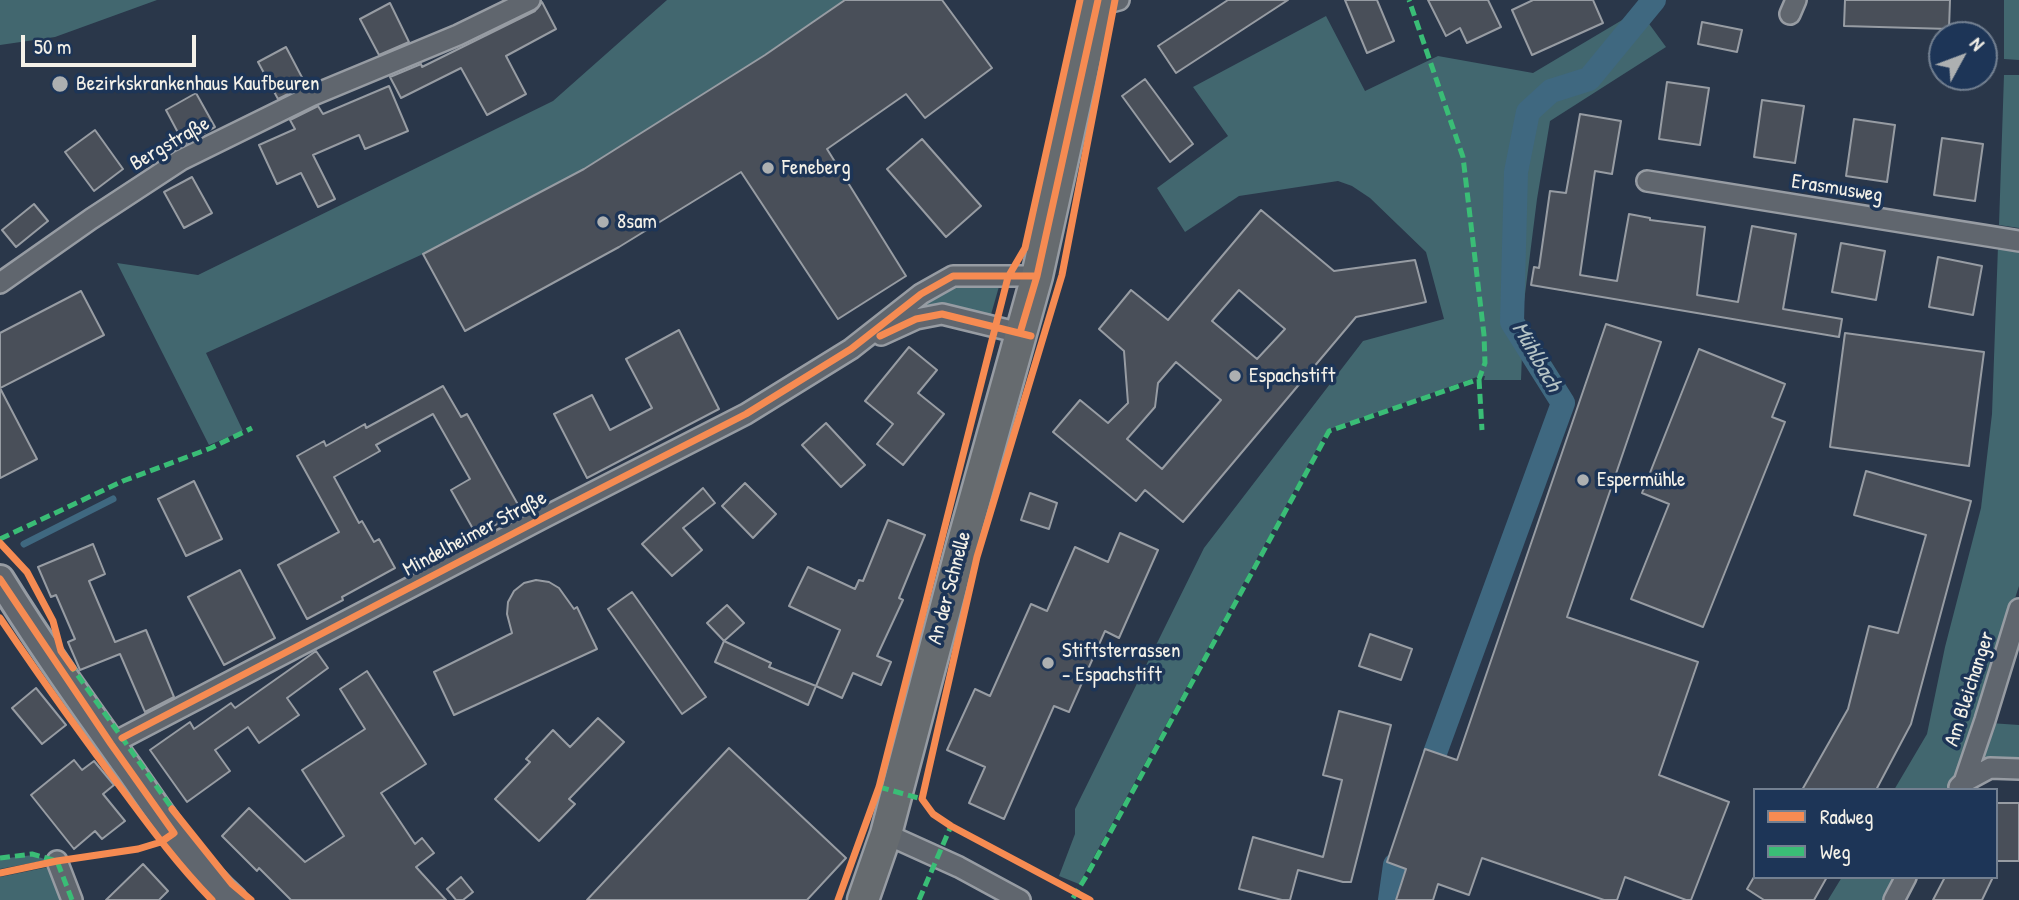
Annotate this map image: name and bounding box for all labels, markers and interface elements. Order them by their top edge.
scale bar [24,21,200,65]
north arrow [1928,21,1998,91]
text: N [1964,31,1990,56]
text: 50 m [34,32,71,61]
place label: Bezirkskrankenhaus Kaufbeuren [76,71,320,97]
marker: Bezirkskrankenhaus Kaufbeuren [50,74,70,94]
street label: Bergstraße [126,111,214,177]
place label: Feneberg [782,155,851,181]
marker: Feneberg [760,160,776,176]
street label: Erasmusweg [1790,169,1884,209]
place label: 8sam [617,209,657,235]
marker: 8sam [595,214,611,230]
water label: Mühlbach [1505,317,1567,397]
place label: Espachstift [1249,363,1335,389]
marker: Espachstift [1227,368,1243,384]
place label: Espermühle [1597,467,1685,493]
marker: Espermühle [1575,472,1591,488]
street label: Mindelheimer Straße [399,486,551,582]
street label: An der Schnelle [923,529,977,647]
street label: Am Bleichanger [1940,628,2000,750]
place label: Stiftsterrassen - Espachstift [1062,638,1180,688]
marker: Stiftsterrassen - Espachstift [1040,655,1056,671]
legend [1753,788,1998,879]
text: Radweg [1820,802,1873,831]
text: Weg [1820,837,1851,866]

